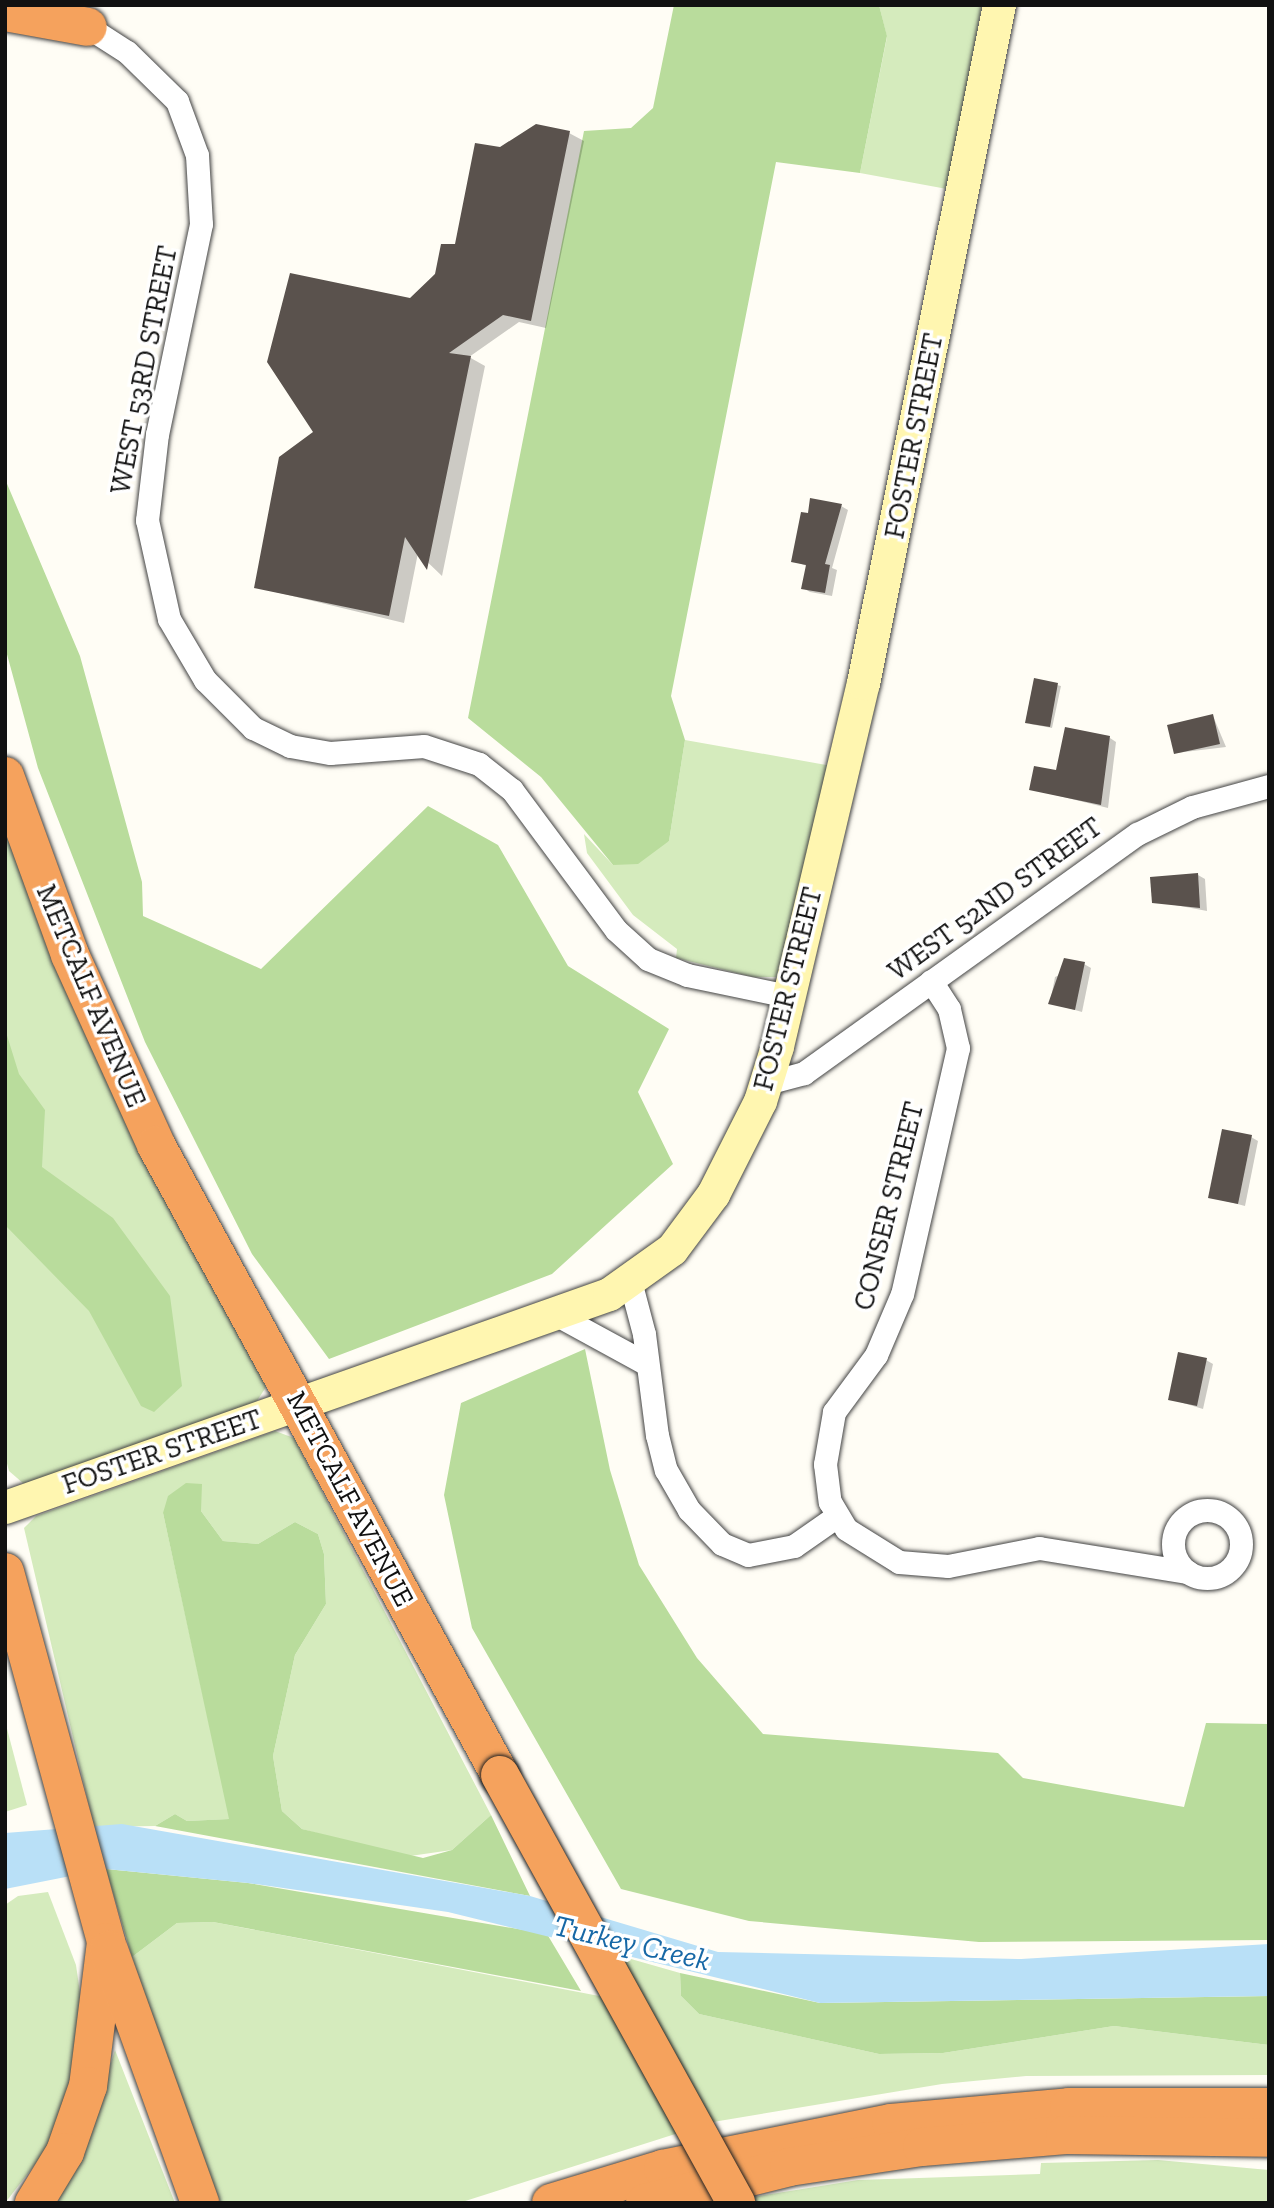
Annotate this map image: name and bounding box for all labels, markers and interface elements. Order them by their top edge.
street label: WEST 53RD STREET [103,243,185,497]
street label: FOSTER STREET [878,331,950,541]
street label: WEST 52ND STREET [881,810,1109,988]
street label: METCALF AVENUE [29,879,153,1113]
street label: FOSTER STREET [747,884,829,1094]
street label: CONSER STREET [847,1098,931,1314]
street label: METCALF AVENUE [279,1385,421,1613]
street label: FOSTER STREET [58,1402,266,1502]
water label: Turkey Creek [550,1908,714,1978]

